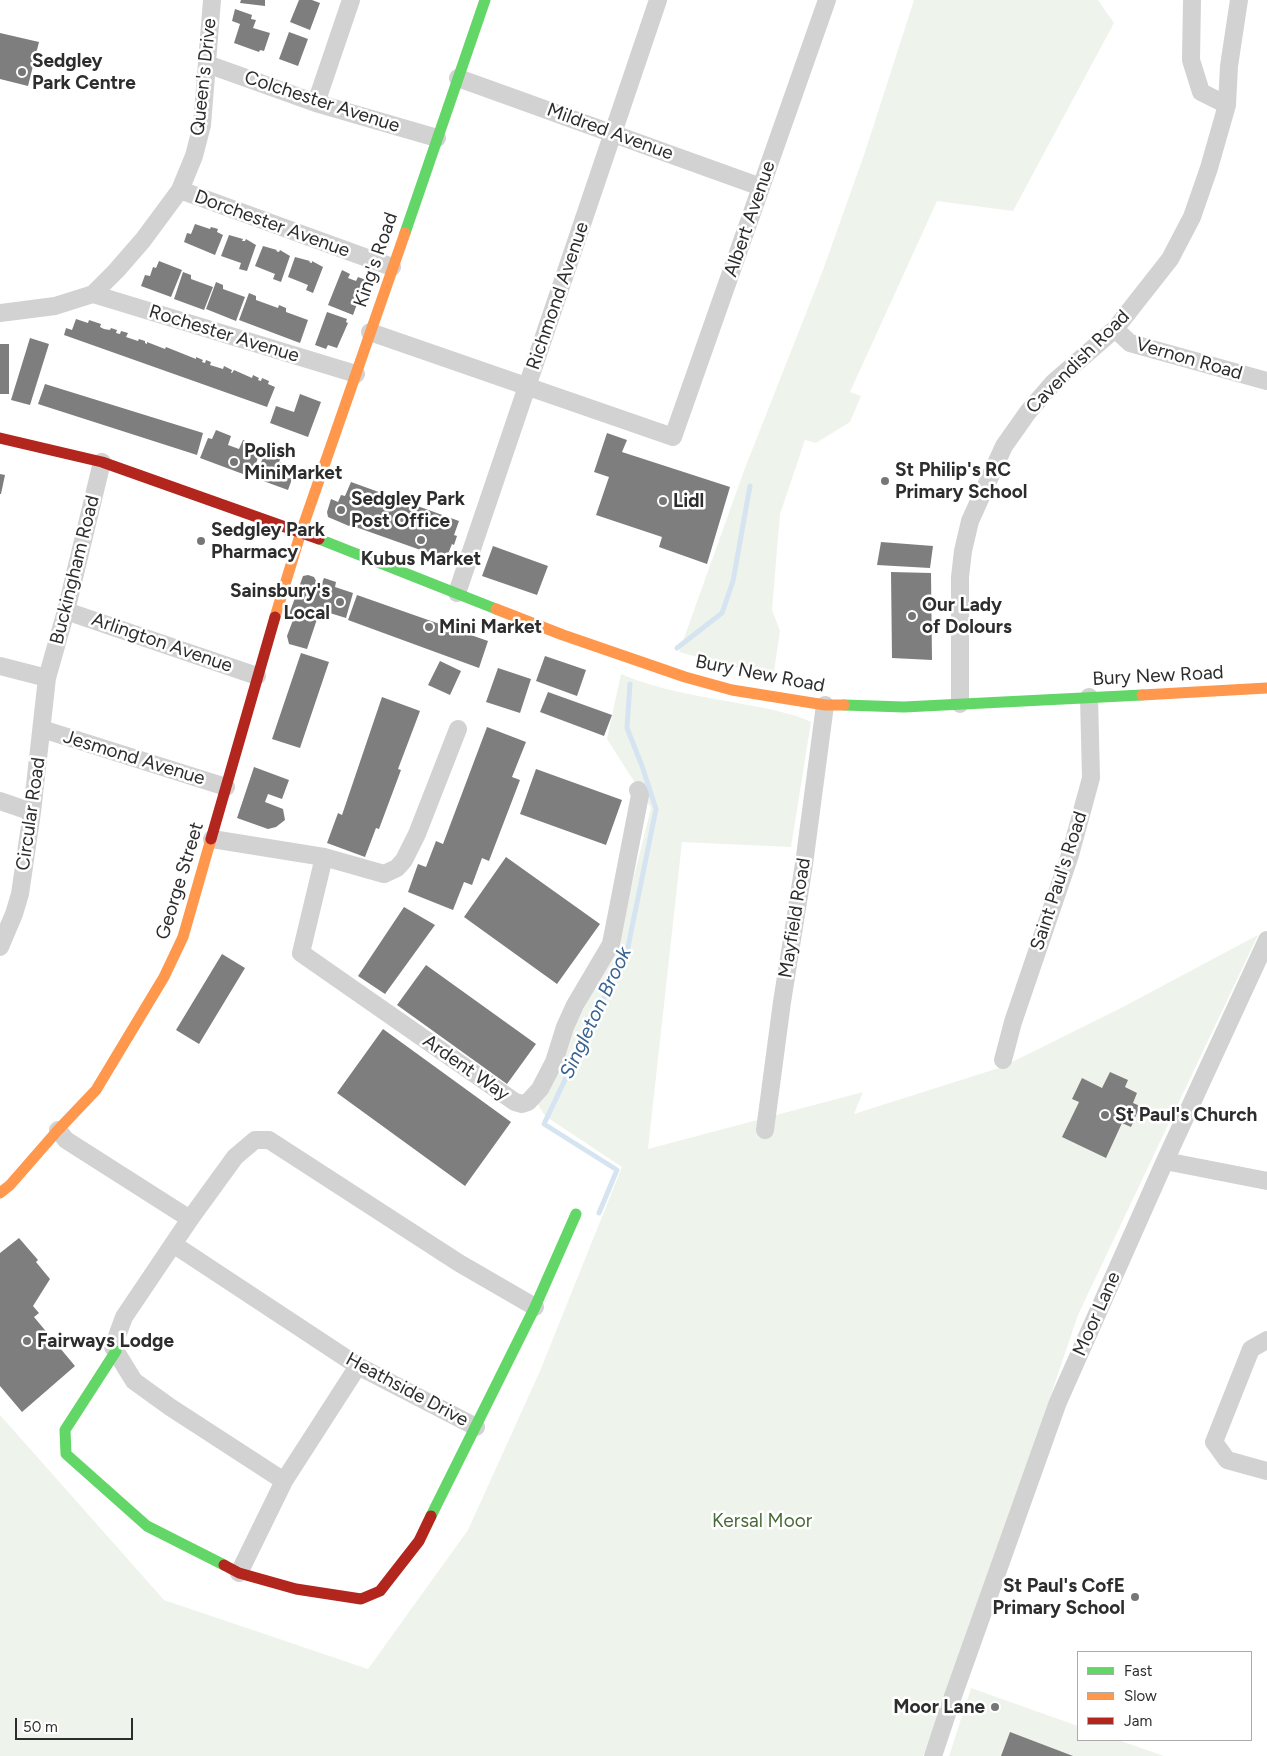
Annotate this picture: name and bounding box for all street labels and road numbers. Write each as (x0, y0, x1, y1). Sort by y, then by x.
street label: Queen's Drive (186, 17, 222, 137)
street label: Colchester Avenue (241, 66, 403, 138)
street label: Mildred Avenue (544, 99, 676, 165)
street label: Albert Avenue (720, 158, 780, 280)
street label: Dorchester Avenue (191, 185, 353, 263)
street label: King's Road (349, 210, 403, 310)
street label: Richmond Avenue (522, 219, 594, 373)
street label: Rochester Avenue (146, 300, 302, 368)
street label: Cavendish Road (1021, 305, 1135, 419)
street label: Vernon Road (1133, 333, 1245, 385)
street label: Buckingham Road (45, 493, 105, 647)
street label: Arlington Avenue (89, 608, 235, 678)
street label: Bury New Road (693, 650, 827, 698)
street label: Bury New Road (1092, 661, 1224, 691)
street label: Jesmond Avenue (60, 726, 208, 790)
street label: Circular Road (12, 756, 50, 872)
street label: Saint Paul's Road (1026, 809, 1092, 953)
street label: George Street (151, 819, 209, 943)
street label: Mayfield Road (774, 856, 816, 980)
street label: Ardent Way (418, 1030, 514, 1106)
street label: Moor Lane (1068, 1268, 1126, 1360)
street label: Heathside Drive (342, 1348, 472, 1432)

